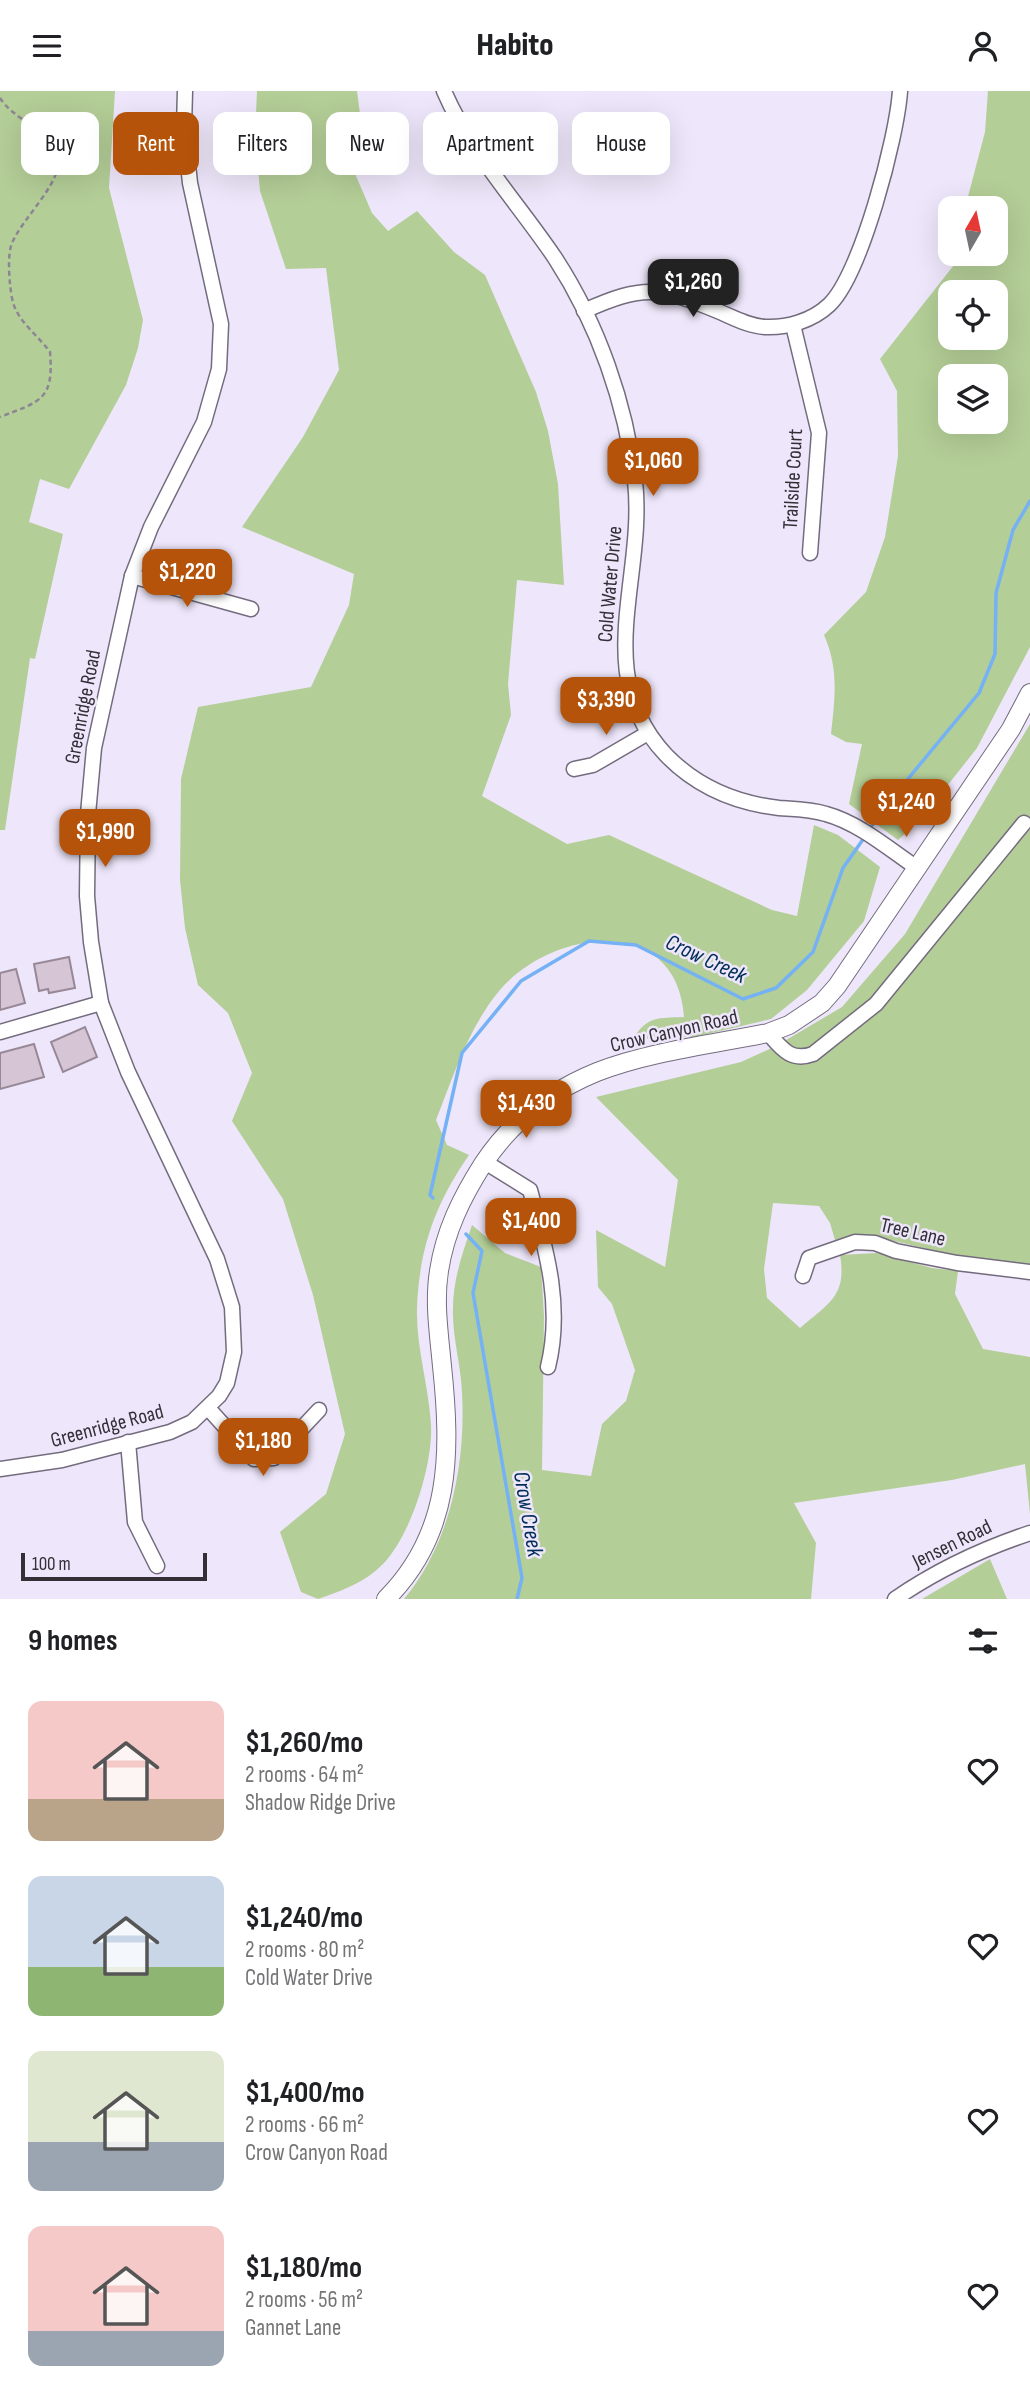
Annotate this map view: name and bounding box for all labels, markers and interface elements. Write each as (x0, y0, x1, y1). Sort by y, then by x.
text: Habito (477, 26, 553, 65)
icon: menu (28, 27, 66, 65)
icon: person (964, 27, 1002, 65)
chip: Buy (21, 112, 99, 175)
chip: Rent (113, 112, 199, 175)
chip: Filters (213, 112, 312, 175)
chip: New (326, 112, 409, 175)
chip: Apartment (423, 112, 558, 175)
chip: House (572, 112, 670, 175)
north arrow (938, 196, 1008, 266)
map controls (938, 196, 1008, 434)
pin: $1,260 (636, 259, 750, 319)
text: $1,260 (664, 268, 722, 296)
button: locate (938, 280, 1008, 350)
button: layers (938, 364, 1008, 434)
street label: Trailside Court (778, 428, 808, 530)
pin: $1,060 (596, 439, 710, 498)
text: $1,060 (623, 447, 683, 475)
street label: Cold Water Drive (592, 525, 628, 643)
pin: $1,220 (130, 549, 244, 609)
text: $1,220 (158, 558, 216, 586)
street label: Greenridge Road (60, 648, 106, 766)
pin: $3,390 (549, 677, 663, 737)
text: $3,390 (576, 686, 636, 714)
pin: $1,240 (849, 779, 963, 839)
text: $1,240 (877, 788, 935, 816)
pin: $1,990 (48, 809, 162, 869)
text: $1,990 (75, 818, 135, 846)
water label: Crow Creek (661, 928, 752, 990)
street label: Crow Canyon Road (608, 1004, 740, 1058)
pin: $1,430 (469, 1081, 583, 1140)
text: $1,430 (497, 1089, 555, 1117)
pin: $1,400 (474, 1199, 588, 1258)
text: $1,400 (501, 1207, 561, 1235)
street label: Tree Lane (878, 1212, 948, 1252)
street label: Greenridge Road (48, 1399, 166, 1453)
pin: $1,180 (206, 1419, 320, 1478)
text: $1,180 (234, 1427, 292, 1455)
water label: Crow Creek (507, 1469, 550, 1560)
street label: Jensen Road (907, 1514, 996, 1574)
scale bar (21, 1550, 206, 1582)
text: 100 m (32, 1553, 71, 1576)
icon: filters (964, 1622, 1002, 1660)
text: 9 homes (28, 1623, 118, 1659)
text: $1,260/mo (245, 1725, 363, 1761)
icon: home (84, 1729, 168, 1813)
icon: heart (964, 1752, 1002, 1790)
text: 2 rooms · 64 m² (245, 1761, 364, 1789)
text: Shadow Ridge Drive (245, 1789, 396, 1817)
text: $1,240/mo (245, 1900, 363, 1936)
icon: home (84, 1904, 168, 1988)
icon: heart (964, 1927, 1002, 1965)
text: 2 rooms · 80 m² (245, 1936, 364, 1964)
text: Cold Water Drive (245, 1964, 373, 1992)
text: $1,400/mo (245, 2075, 364, 2111)
icon: home (84, 2079, 168, 2163)
icon: heart (964, 2102, 1002, 2140)
text: 2 rooms · 66 m² (245, 2111, 364, 2139)
text: Crow Canyon Road (245, 2139, 388, 2167)
text: $1,180/mo (245, 2250, 362, 2286)
icon: home (84, 2254, 168, 2338)
icon: heart (964, 2277, 1002, 2315)
text: 2 rooms · 56 m² (245, 2286, 363, 2314)
text: Gannet Lane (245, 2314, 341, 2342)

